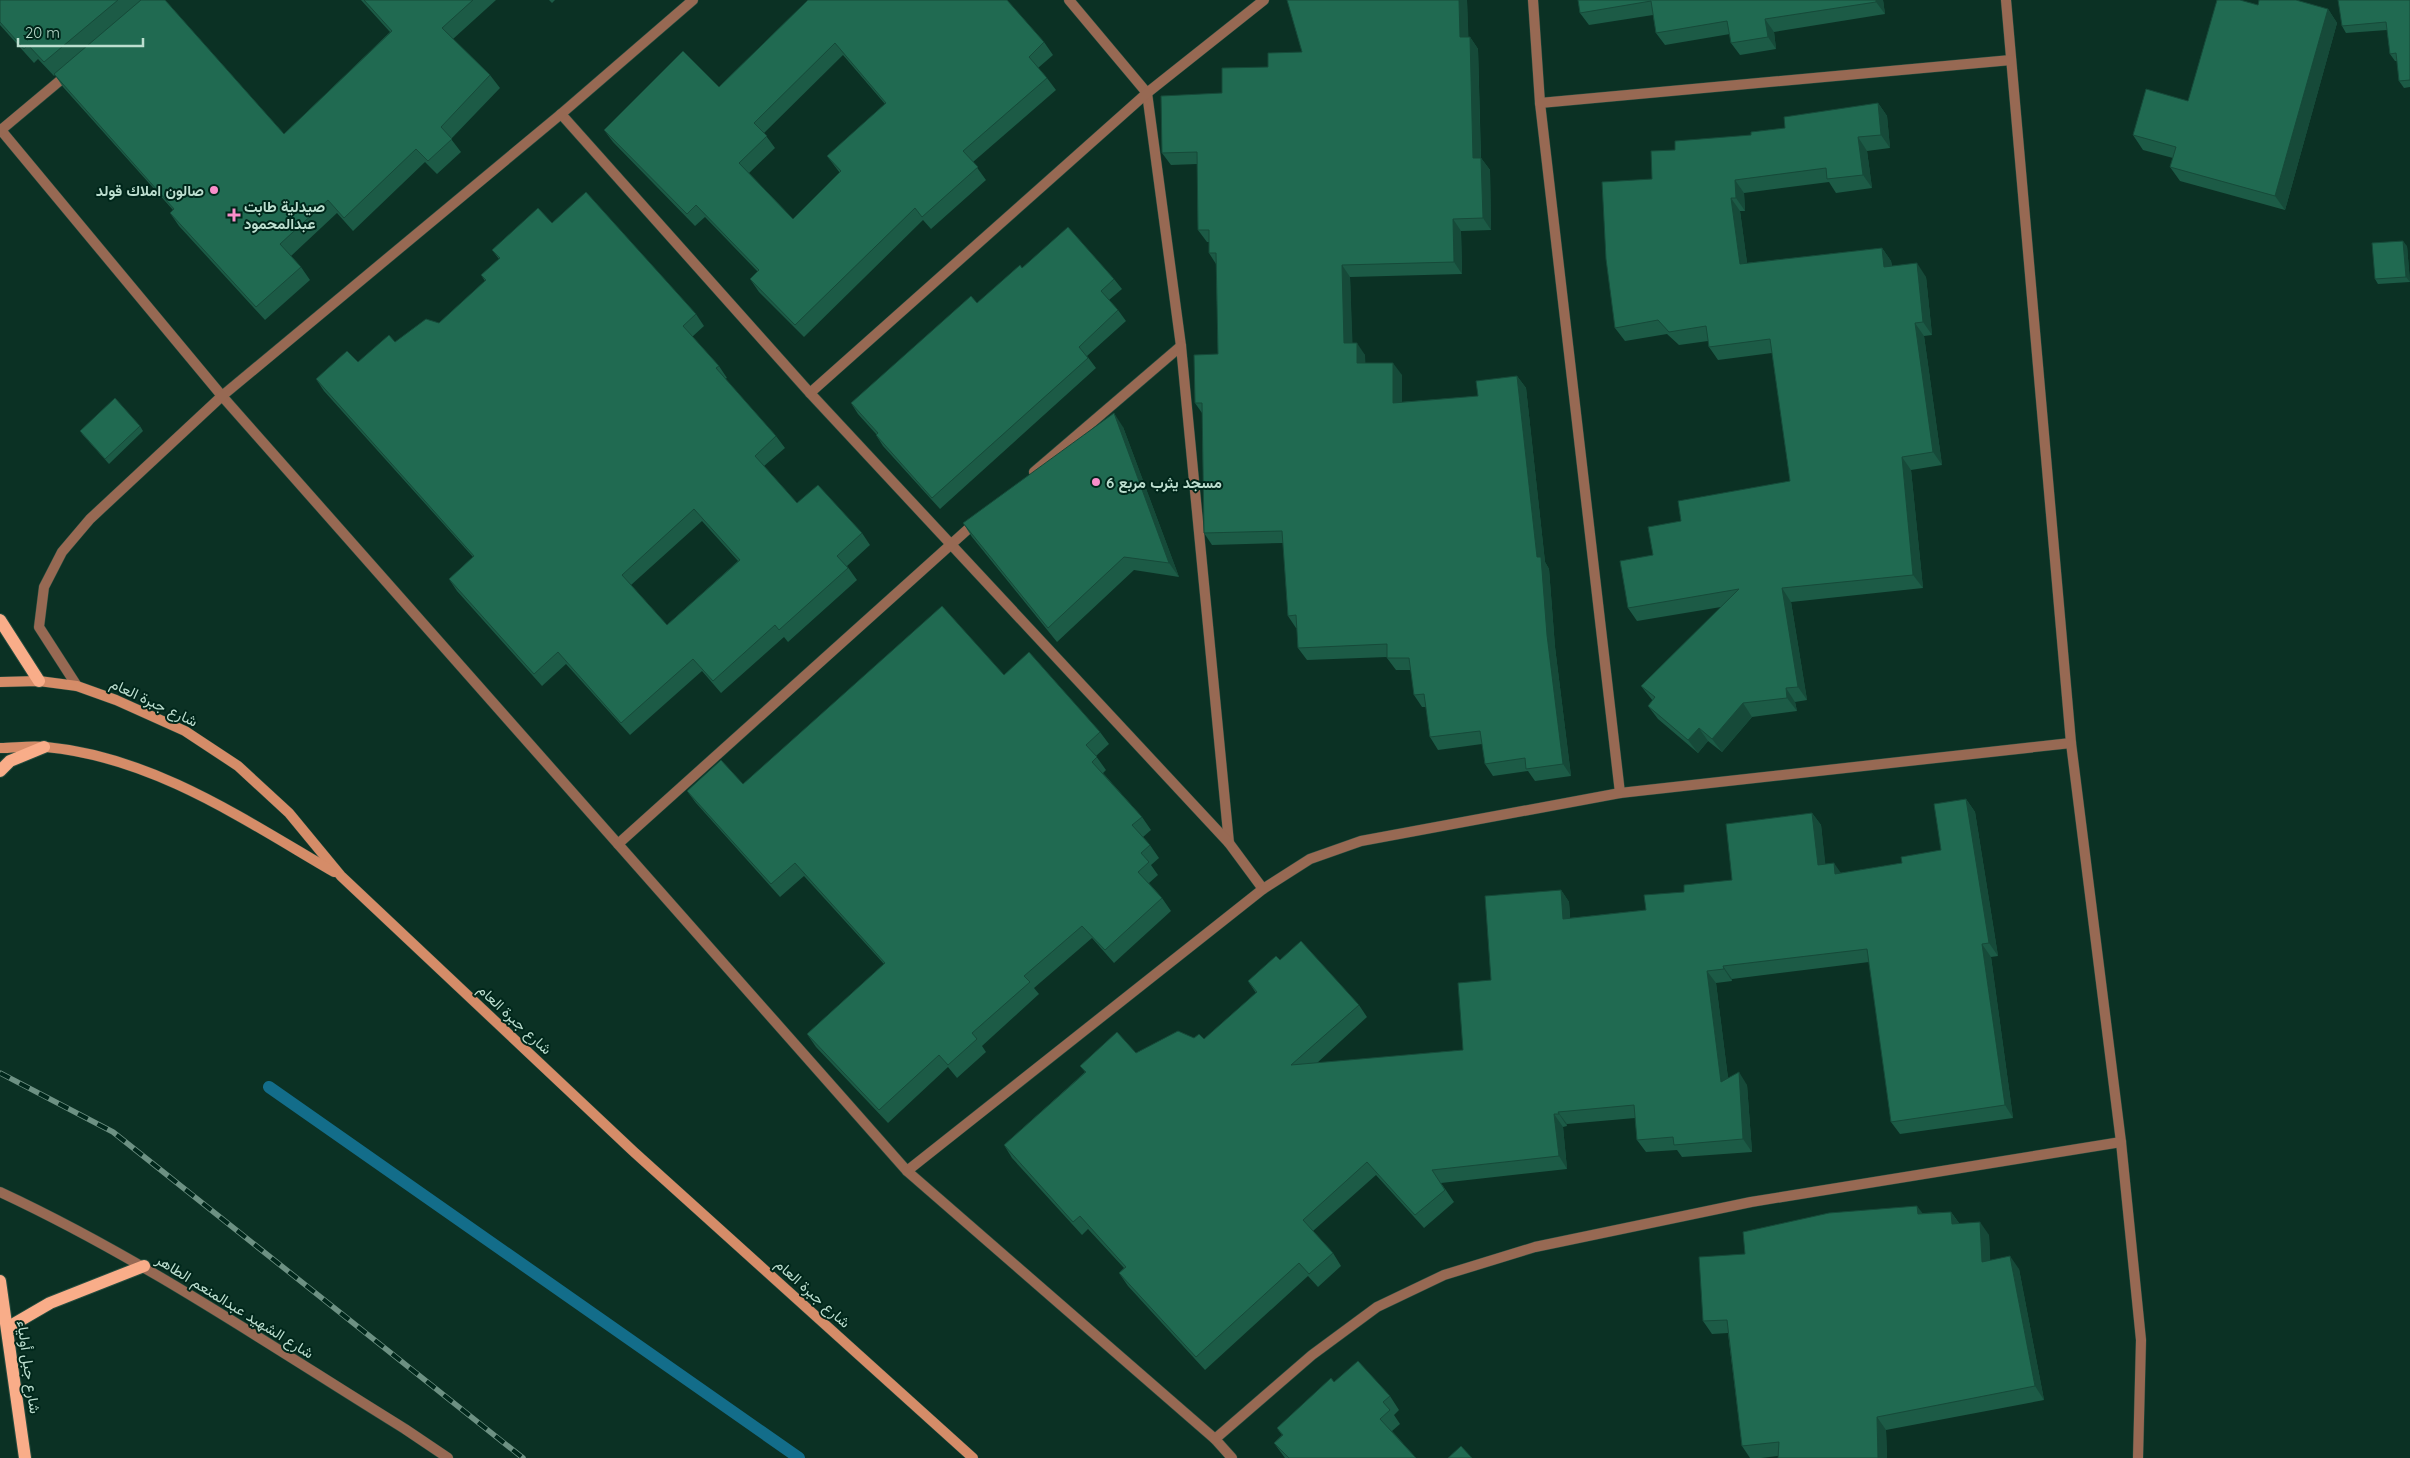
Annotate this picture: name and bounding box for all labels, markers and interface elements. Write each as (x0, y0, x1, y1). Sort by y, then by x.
scale bar (18, 15, 142, 47)
text: 20 m (25, 23, 60, 42)
place label: صالون املاك قولد (96, 181, 204, 200)
marker: صالون املاك قولد (208, 184, 220, 196)
place label: صيدلية طابت عبدالمحمود (244, 197, 325, 233)
marker: صيدلية طابت عبدالمحمود (228, 209, 240, 221)
place label: مسجد يثرب مربع 6 (1106, 473, 1222, 493)
marker: مسجد يثرب مربع 6 (1090, 476, 1102, 488)
street label: شارع جبرة العام (106, 673, 201, 732)
street label: شارع جبرة العام (473, 980, 556, 1060)
street label: شارع الشهيد عبدالمنعم الطاهر (151, 1249, 318, 1364)
street label: شارع جبرة العام (770, 1254, 855, 1333)
street label: شارع جبل أولياء (11, 1319, 45, 1415)

